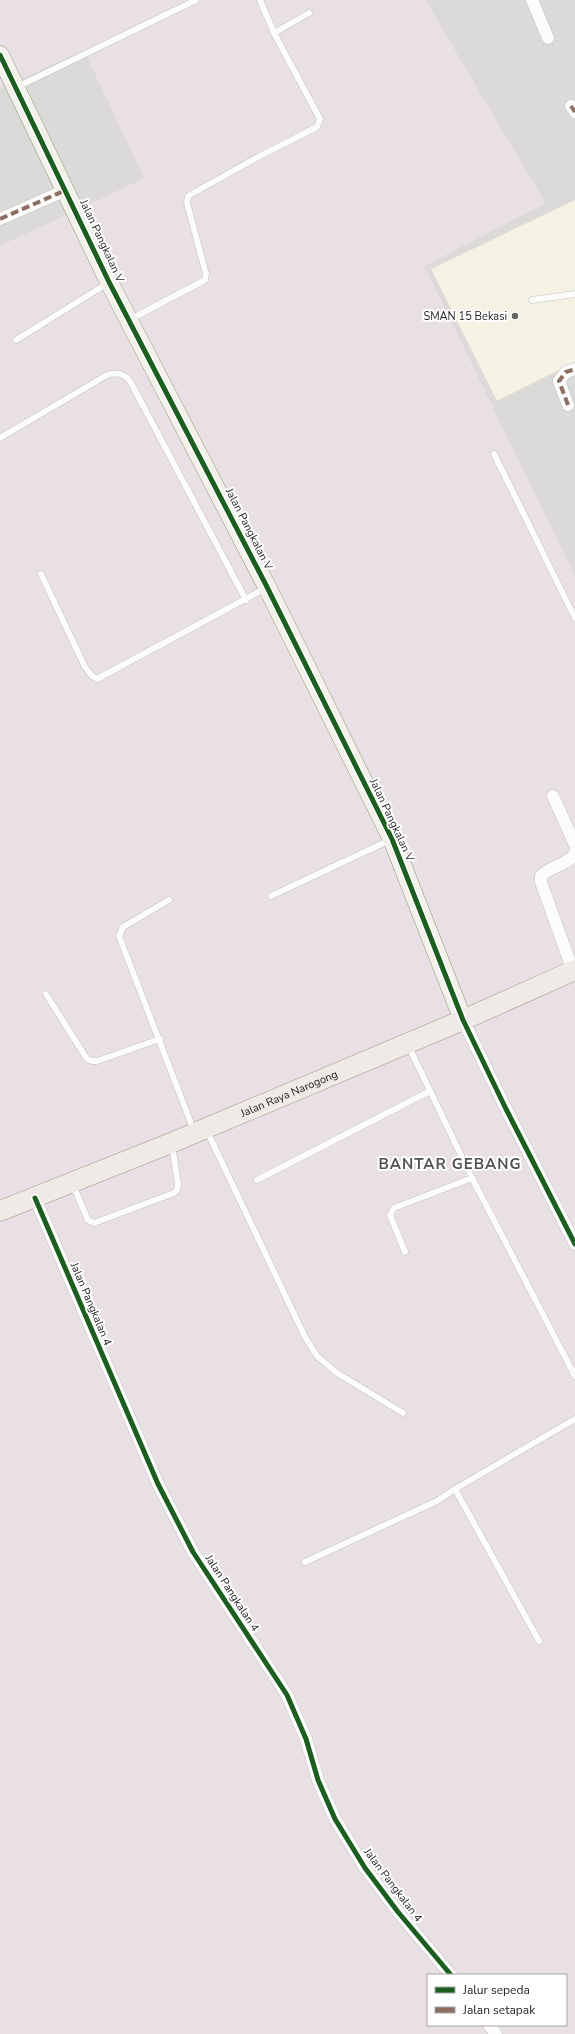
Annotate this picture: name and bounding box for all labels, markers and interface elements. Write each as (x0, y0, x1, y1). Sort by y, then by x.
street label: Jalan Pangkalan V (76, 196, 128, 285)
place label: SMAN 15 Bekasi (423, 309, 507, 324)
marker: SMAN 15 Bekasi (510, 311, 520, 321)
street label: Jalan Pangkalan V (221, 485, 276, 573)
street label: Jalan Pangkalan V (366, 775, 418, 864)
street label: Jalan Raya Narogong (237, 1066, 340, 1121)
district label: BANTAR GEBANG (379, 1154, 521, 1174)
street label: Jalan Pangkalan 4 (66, 1259, 115, 1348)
street label: Jalan Pangkalan 4 (201, 1551, 263, 1635)
street label: Jalan Pangkalan 4 (360, 1844, 426, 1925)
legend (427, 1974, 567, 2026)
text: Jalur sepeda (462, 1982, 530, 1998)
text: Jalan setapak (462, 2002, 536, 2018)

